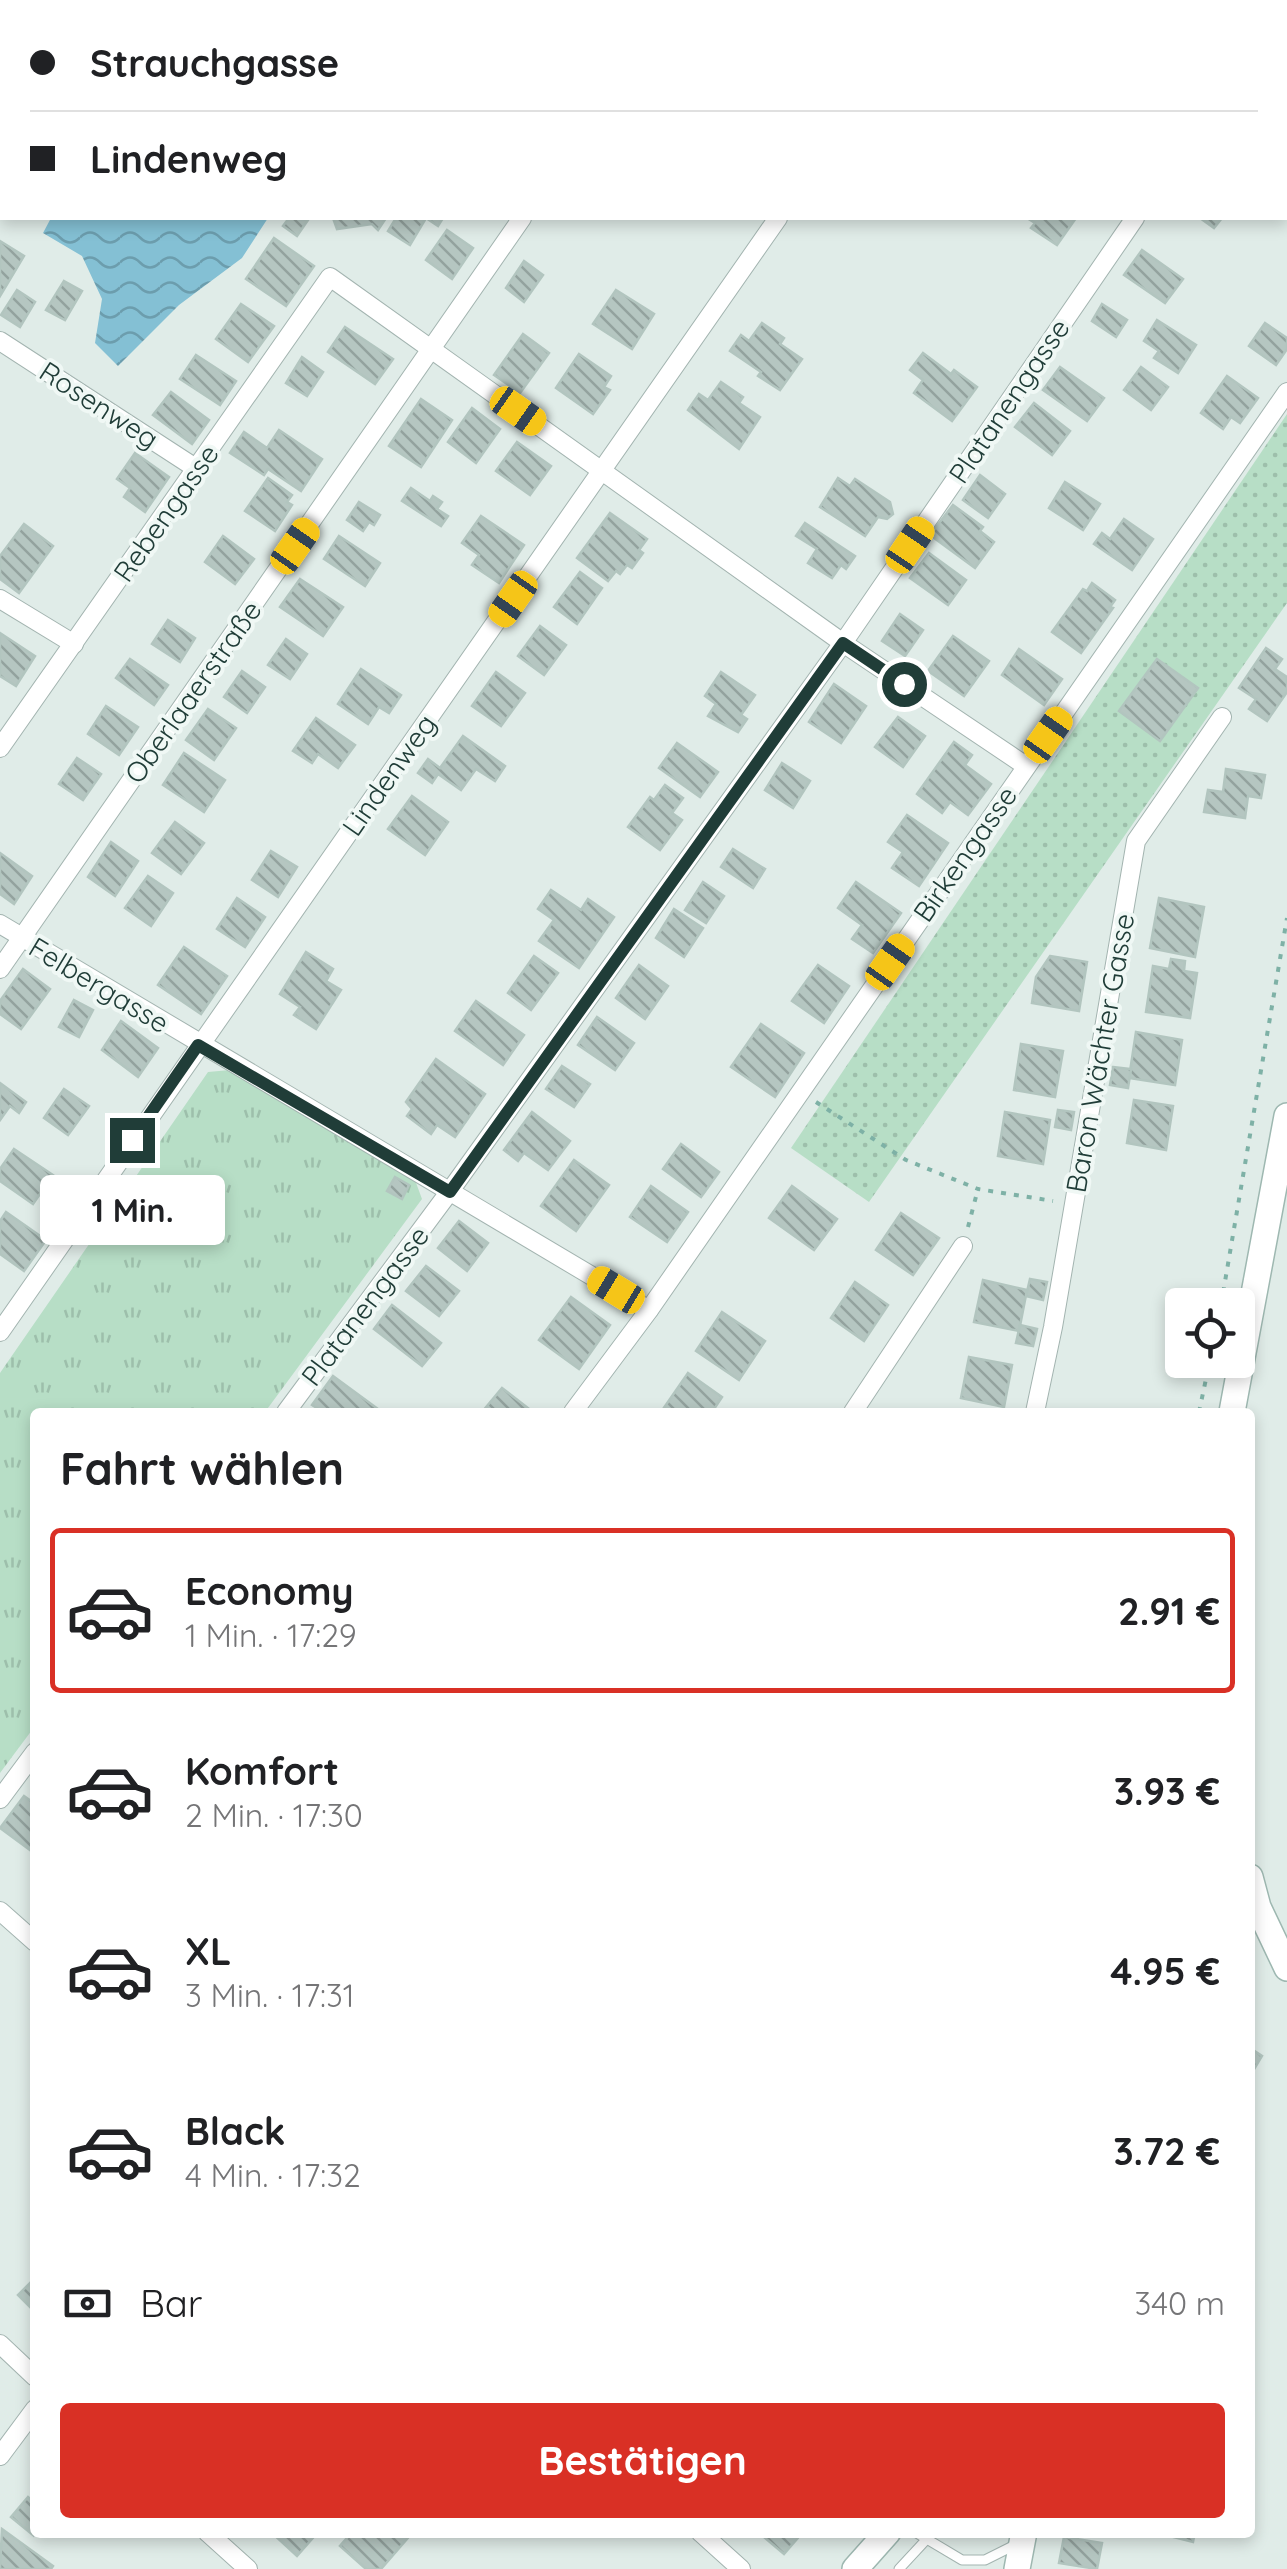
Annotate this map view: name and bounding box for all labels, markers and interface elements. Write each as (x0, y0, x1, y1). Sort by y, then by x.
text: Strauchgasse (90, 39, 339, 87)
text: Lindenweg (90, 135, 288, 183)
street label: Platanengasse (941, 312, 1077, 490)
street label: Rosenweg (33, 353, 165, 456)
car (485, 382, 551, 440)
street label: Rebengasse (105, 437, 226, 588)
car (881, 512, 939, 578)
car (266, 513, 324, 579)
car (484, 566, 542, 632)
street label: Oberlaaerstraße (117, 594, 269, 790)
route start (882, 662, 927, 707)
car (1019, 702, 1077, 768)
street label: Lindenweg (334, 707, 443, 842)
street label: Birkengasse (905, 779, 1024, 928)
street label: Baron Wächter Gasse (1058, 911, 1141, 1195)
street label: Felbergasse (23, 929, 176, 1040)
car (861, 929, 919, 995)
route end (110, 1118, 155, 1163)
callout: 1 Min. (39, 1175, 224, 1245)
text: 1 Min. (91, 1190, 174, 1230)
street label: Platanengasse (293, 1219, 436, 1393)
car (583, 1262, 649, 1318)
map controls (1165, 1288, 1255, 1378)
button: locate (1165, 1288, 1255, 1378)
text: Fahrt wählen (60, 1440, 344, 1496)
icon: car (65, 1566, 155, 1656)
text: Economy (185, 1567, 354, 1615)
text: 2.91 € (1118, 1587, 1220, 1635)
text: 1 Min. · 17:29 (185, 1615, 357, 1655)
icon: car (65, 1746, 155, 1836)
text: Komfort (185, 1747, 339, 1795)
text: 3.93 € (1114, 1767, 1220, 1815)
text: 2 Min. · 17:30 (185, 1795, 363, 1835)
icon: car (65, 1926, 155, 2016)
text: XL (185, 1927, 231, 1975)
text: 4.95 € (1110, 1947, 1220, 1995)
text: 3 Min. · 17:31 (185, 1975, 355, 2015)
icon: car (65, 2106, 155, 2196)
text: Black (185, 2107, 285, 2155)
text: 3.72 € (1113, 2127, 1220, 2175)
text: 4 Min. · 17:32 (185, 2155, 361, 2195)
icon: cash (60, 2276, 115, 2331)
text: Bar (140, 2279, 202, 2327)
text: 340 m (1134, 2283, 1225, 2323)
button: Bestätigen (60, 2403, 1225, 2518)

